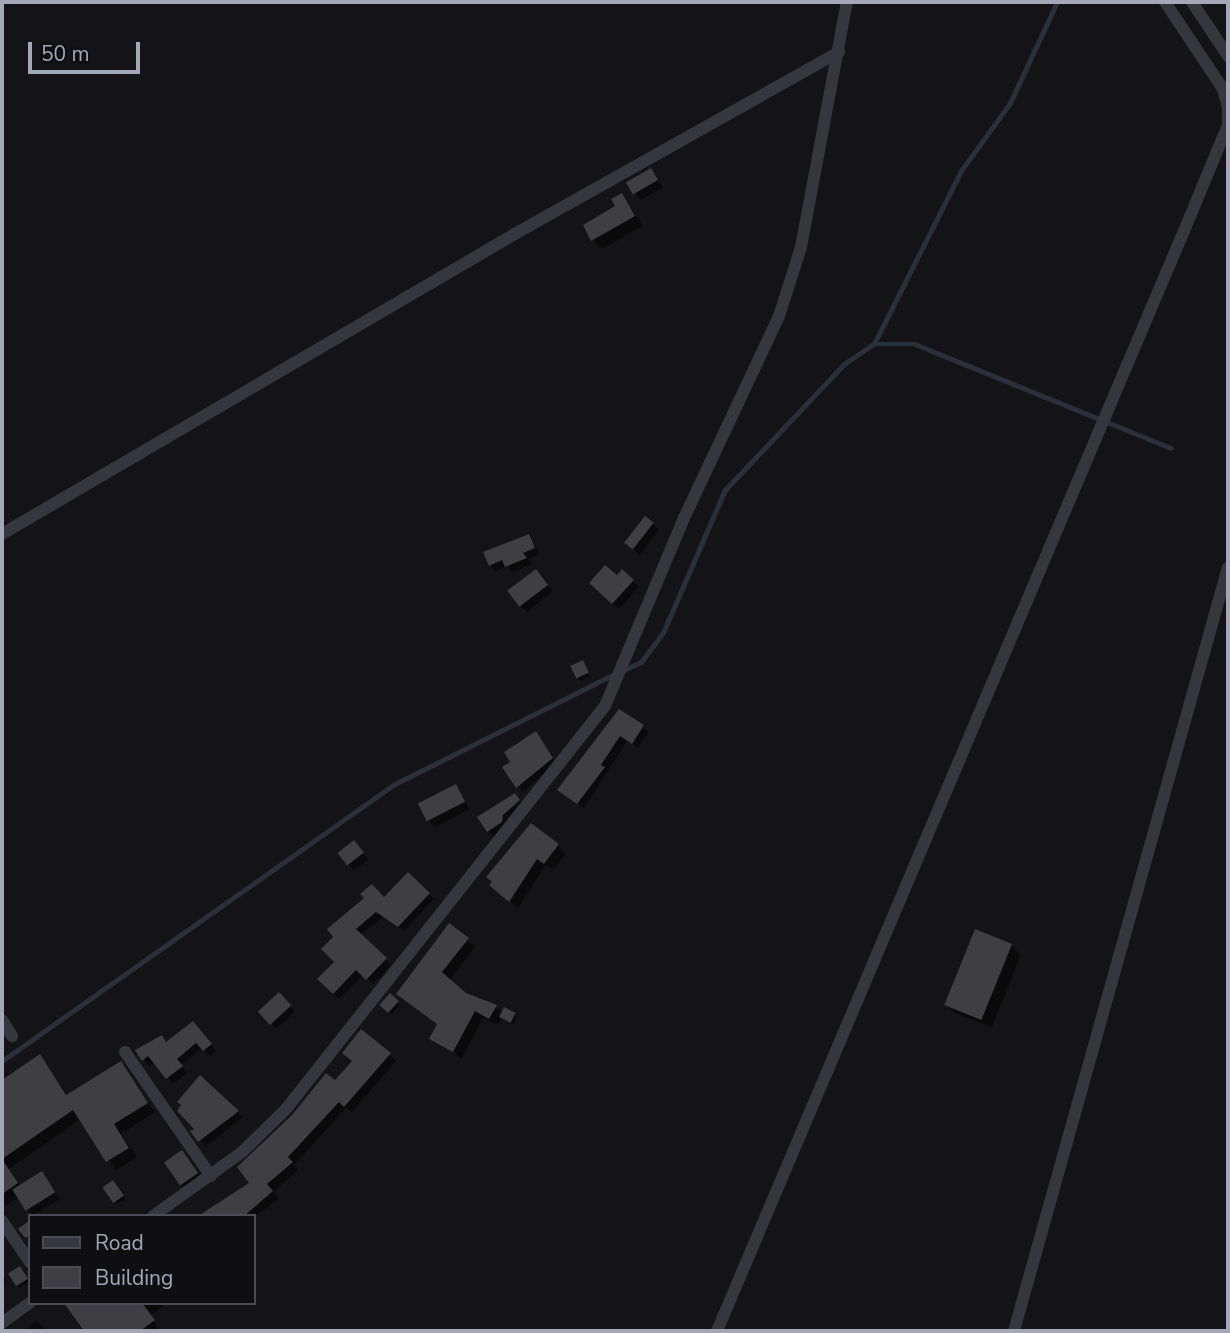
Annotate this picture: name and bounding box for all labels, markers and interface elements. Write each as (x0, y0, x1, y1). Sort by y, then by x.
scale bar (32, 28, 144, 72)
text: 50 m (41, 40, 90, 68)
legend (28, 1214, 256, 1305)
text: Road (95, 1229, 144, 1257)
text: Building (95, 1264, 173, 1292)

